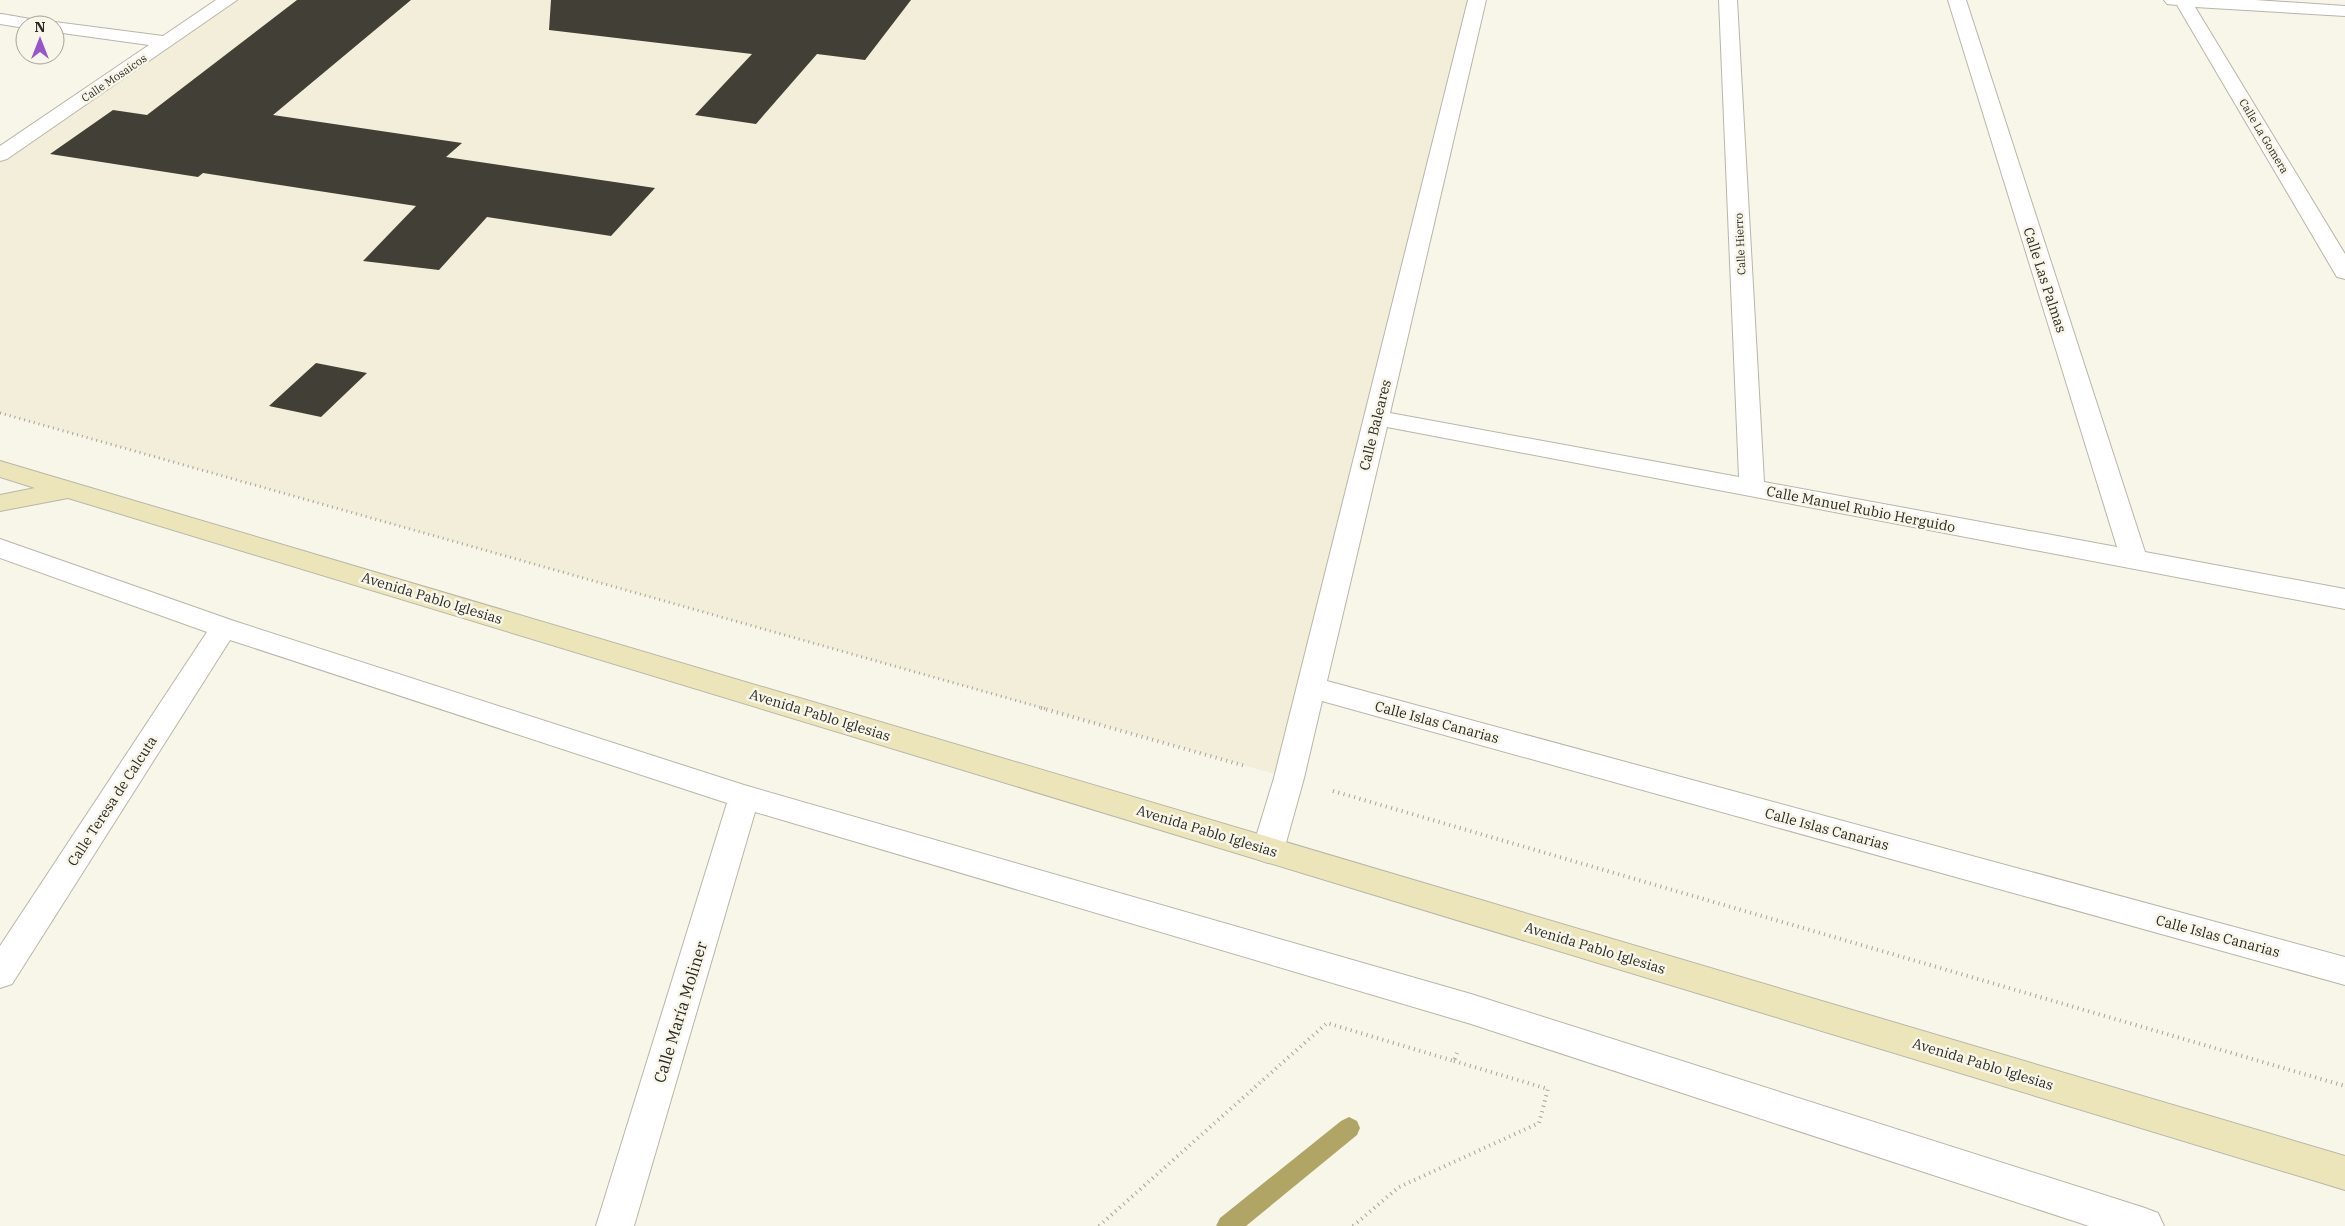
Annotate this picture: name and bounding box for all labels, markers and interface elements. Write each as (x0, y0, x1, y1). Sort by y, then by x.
north arrow (15, 15, 65, 65)
text: N (34, 18, 46, 36)
street label: Calle Mosaicos (79, 51, 149, 105)
street label: Calle La Gomera (2236, 96, 2292, 176)
street label: Calle Hierro (1731, 213, 1749, 275)
street label: Calle Las Palmas (2019, 225, 2071, 335)
street label: Calle Baleares (1355, 378, 1395, 472)
street label: Calle Manuel Rubio Herguido (1765, 482, 1957, 536)
street label: Avenida Pablo Iglesias (359, 568, 505, 628)
street label: Avenida Pablo Iglesias (747, 685, 893, 745)
street label: Calle Islas Canarias (1373, 697, 1501, 747)
street label: Calle Teresa de Calcuta (63, 732, 161, 870)
street label: Avenida Pablo Iglesias (1134, 801, 1280, 861)
street label: Calle Islas Canarias (1763, 804, 1891, 854)
street label: Calle Islas Canarias (2154, 911, 2282, 961)
street label: Avenida Pablo Iglesias (1522, 918, 1668, 978)
street label: Calle María Moliner (649, 939, 711, 1085)
street label: Avenida Pablo Iglesias (1910, 1034, 2056, 1094)

